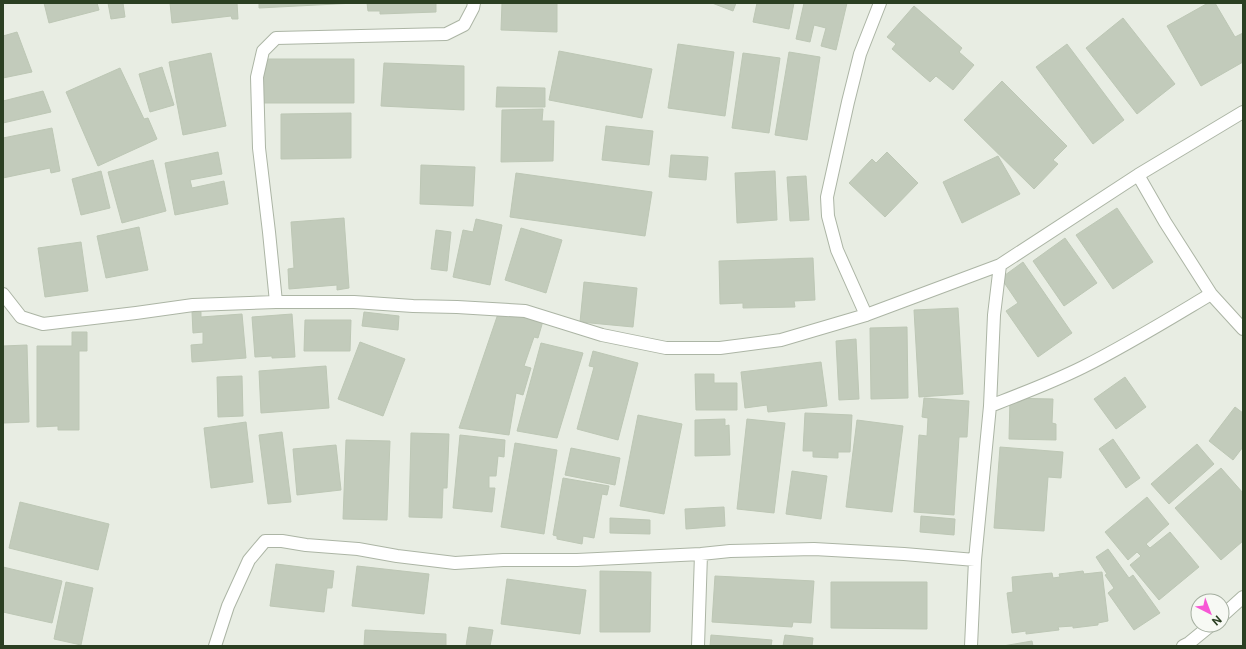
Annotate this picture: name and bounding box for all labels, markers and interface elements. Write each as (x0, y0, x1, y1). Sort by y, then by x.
north arrow (1190, 593, 1230, 633)
text: N (1209, 612, 1224, 628)

